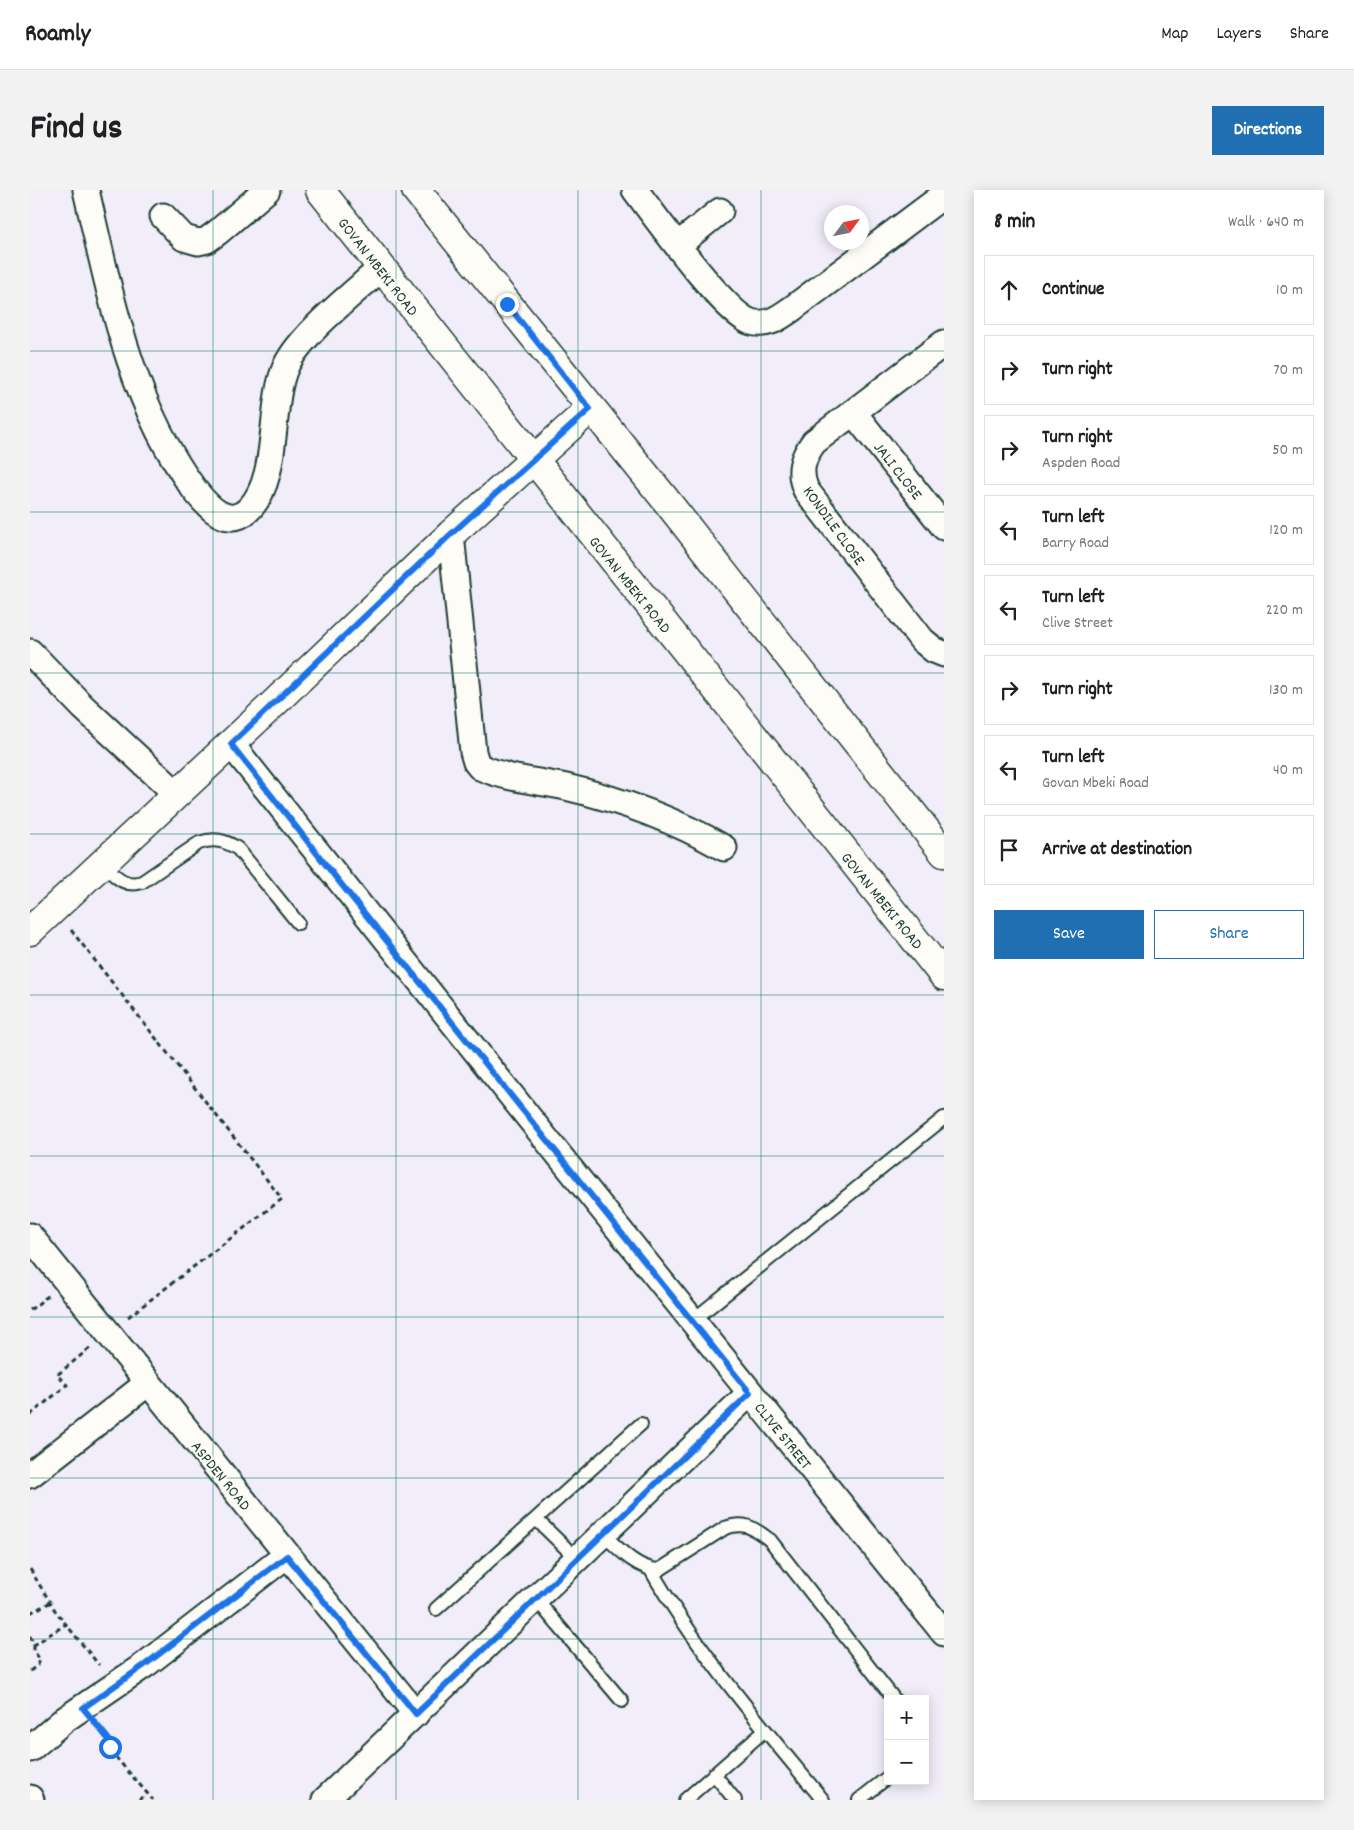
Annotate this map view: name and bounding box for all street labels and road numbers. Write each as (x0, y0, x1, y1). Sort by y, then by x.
street label: GOVAN MBEKI ROAD (331, 213, 423, 322)
street label: JALI CLOSE (867, 438, 927, 506)
street label: KONDILE CLOSE (796, 482, 870, 571)
street label: GOVAN MBEKI ROAD (583, 532, 676, 639)
street label: GOVAN MBEKI ROAD (835, 848, 928, 955)
street label: CLIVE STREET (748, 1398, 817, 1475)
street label: ASPDEN ROAD (185, 1437, 255, 1516)

